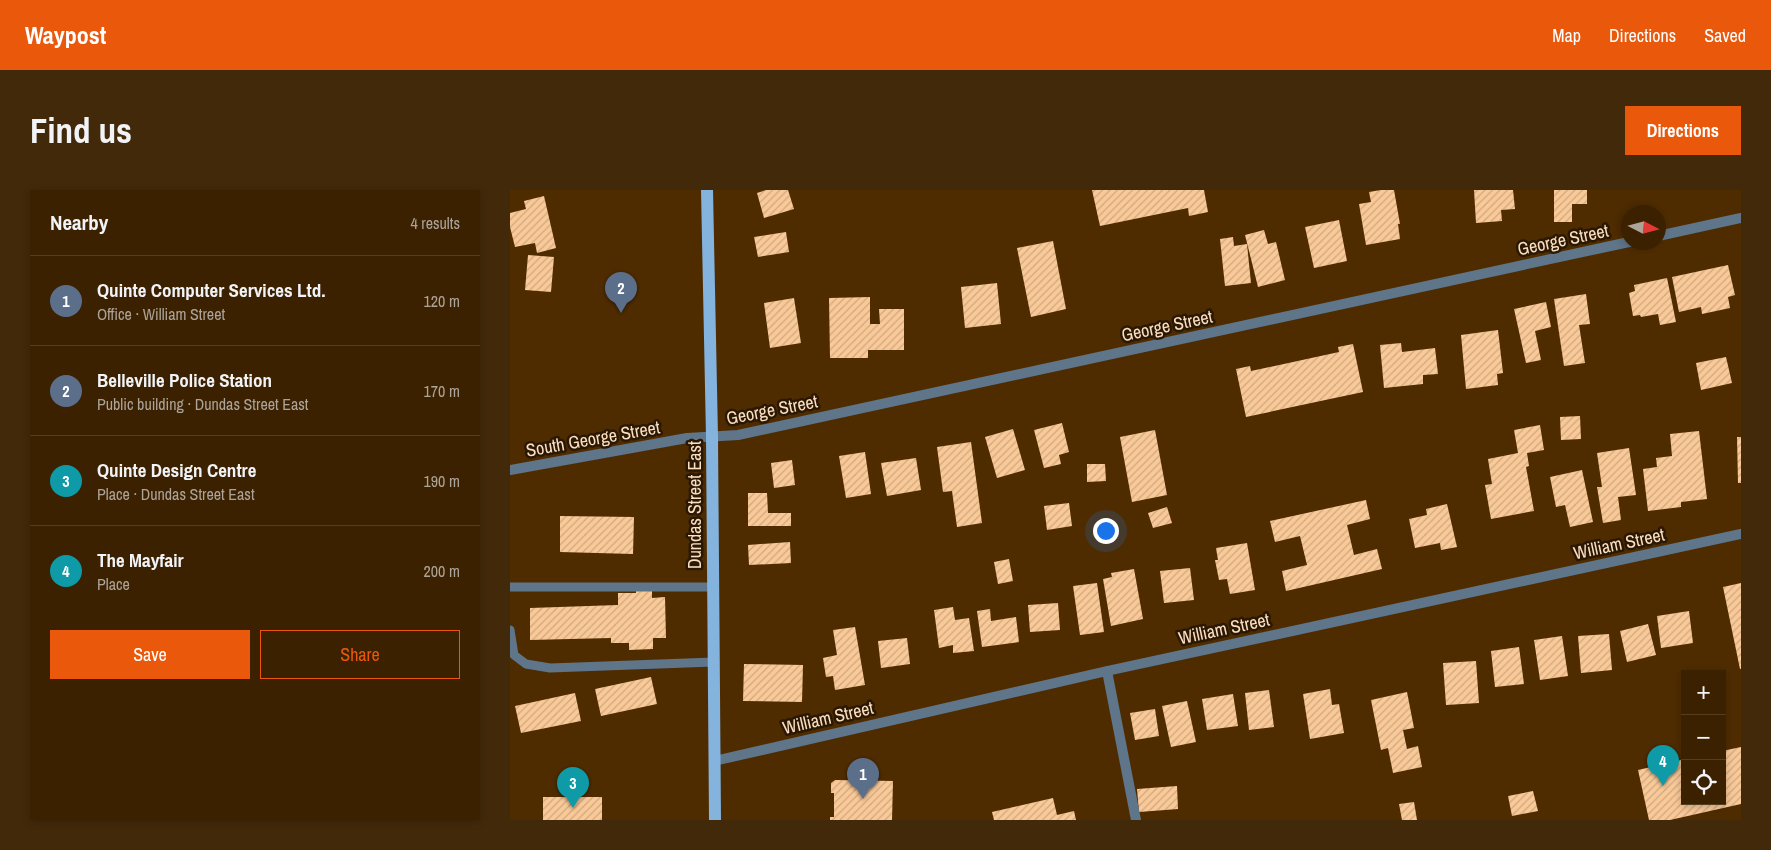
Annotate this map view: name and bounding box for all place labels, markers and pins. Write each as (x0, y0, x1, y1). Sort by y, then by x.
pin: 2 (605, 272, 637, 313)
pin: 4 (1647, 745, 1679, 786)
pin: 1 (847, 758, 879, 799)
pin: 3 (557, 767, 589, 808)

